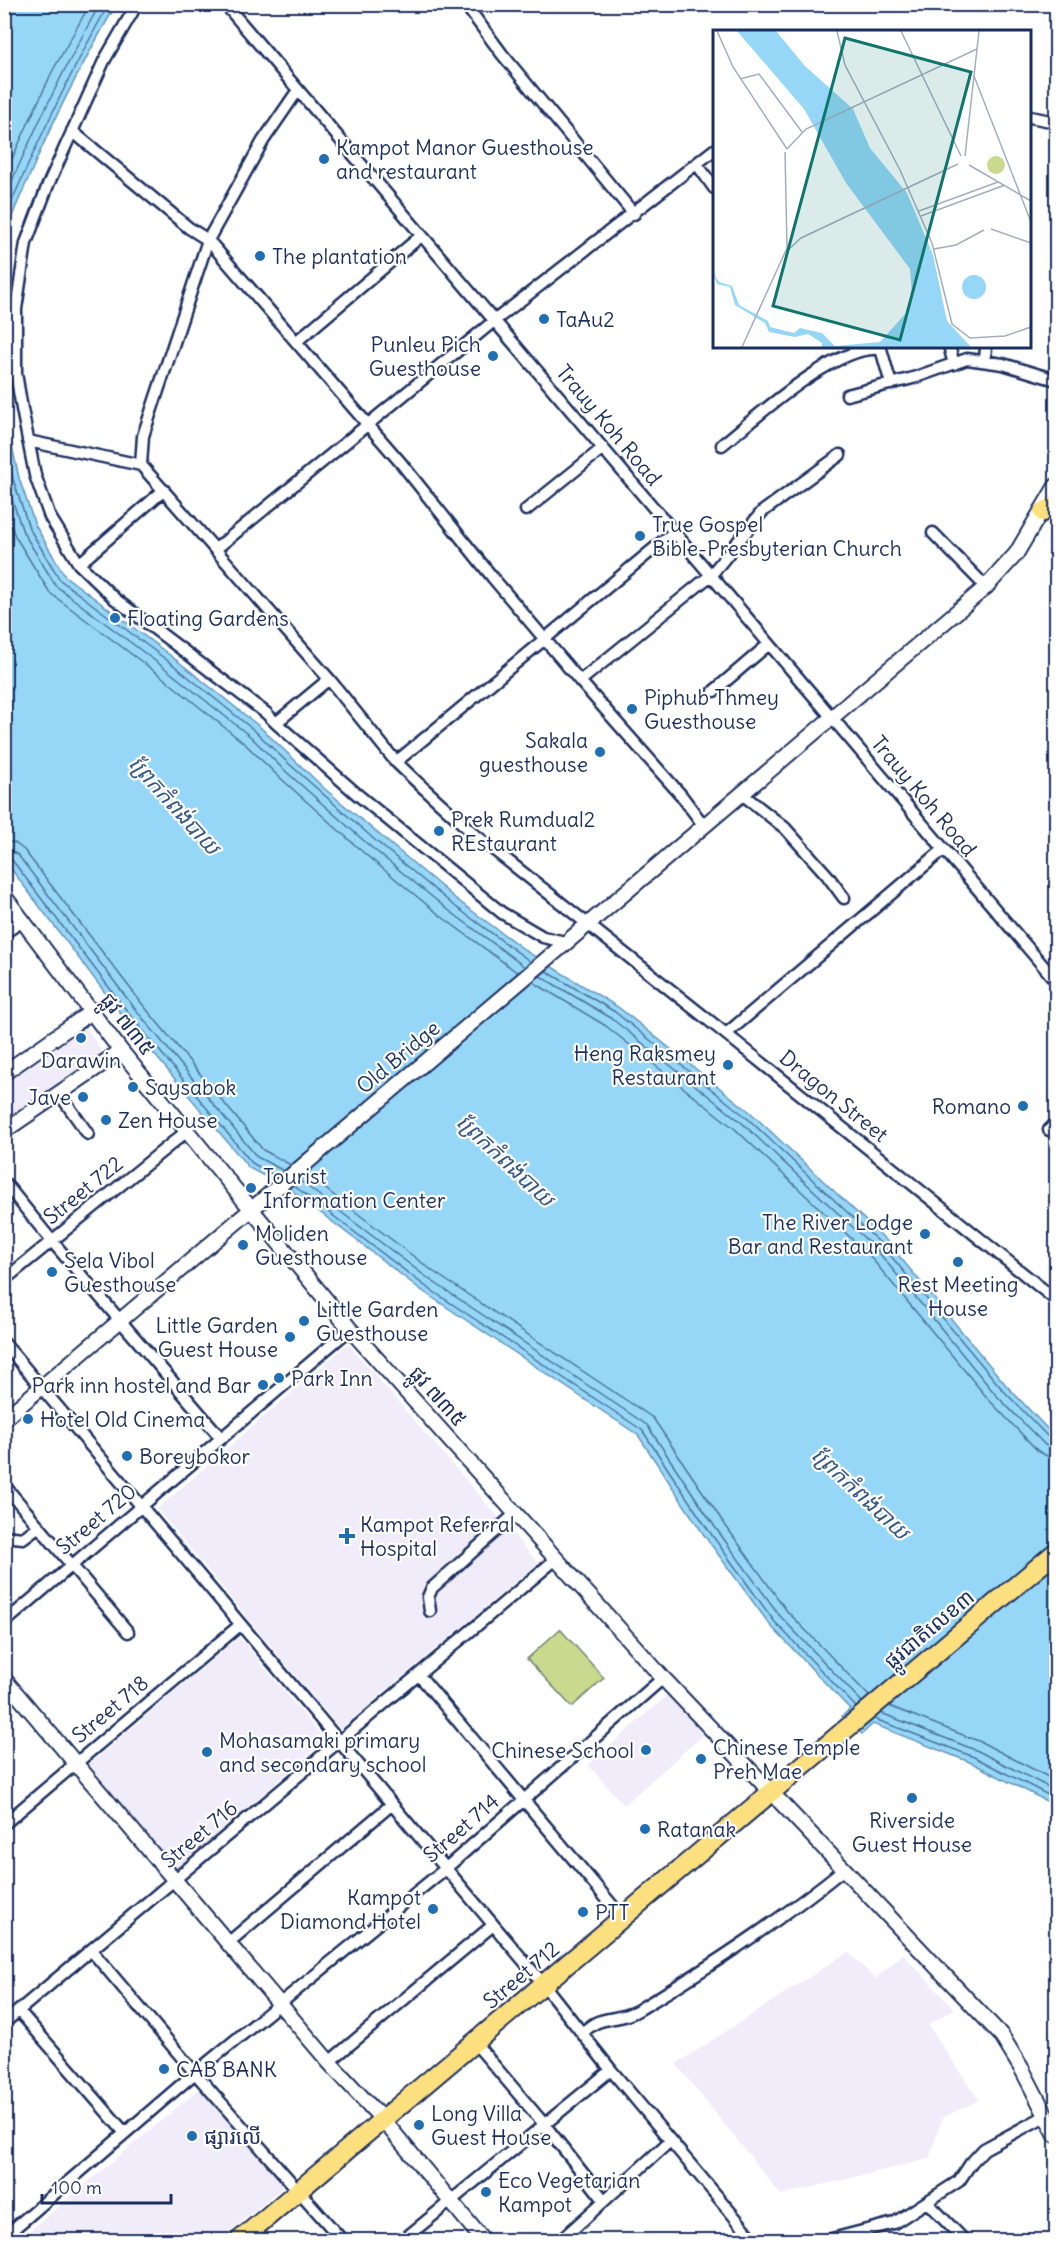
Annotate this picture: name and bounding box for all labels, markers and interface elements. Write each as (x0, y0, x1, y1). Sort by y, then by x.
inset map (713, 30, 1031, 348)
place label: Kampot Manor Guesthouse and restaurant (336, 134, 594, 185)
marker: Kampot Manor Guesthouse and restaurant (317, 152, 331, 166)
place label: The plantation (272, 243, 407, 270)
marker: The plantation (253, 249, 267, 263)
place label: TaAu2 (556, 306, 615, 333)
marker: TaAu2 (537, 312, 551, 326)
place label: Punleu Pich Guesthouse (369, 331, 481, 382)
marker: Punleu Pich Guesthouse (486, 349, 500, 363)
street label: Trauy Koh Road (551, 359, 667, 491)
place label: True Gospel Bible-Presbyterian Church (652, 511, 902, 562)
marker: True Gospel Bible-Presbyterian Church (633, 529, 647, 543)
place label: Floating Gardens (127, 605, 289, 632)
marker: Floating Gardens (108, 611, 122, 625)
place label: Piphub Thmey Guesthouse (644, 684, 779, 735)
marker: Piphub Thmey Guesthouse (625, 702, 639, 716)
place label: Sakala guesthouse (479, 727, 588, 778)
street label: Trauy Koh Road (866, 730, 982, 862)
marker: Sakala guesthouse (593, 745, 607, 759)
water label: ព្រែកកំពង់បាយ (123, 750, 228, 862)
place label: Prek Rumdual2 REstaurant (451, 806, 595, 857)
marker: Prek Rumdual2 REstaurant (432, 824, 446, 838)
street label: ផ្លូវ ៧៣៥ (90, 987, 161, 1065)
street label: Old Bridge (351, 1014, 445, 1100)
marker: Darawin (74, 1031, 88, 1045)
place label: Heng Raksmey Restaurant (574, 1040, 716, 1091)
street label: Dragon Street (774, 1044, 894, 1148)
place label: Darawin (41, 1047, 121, 1074)
marker: Heng Raksmey Restaurant (721, 1058, 735, 1072)
place label: Saysabok (145, 1074, 236, 1101)
marker: Saysabok (126, 1080, 140, 1094)
place label: Jave (27, 1084, 71, 1111)
marker: Jave (76, 1090, 90, 1104)
place label: Romano (932, 1093, 1011, 1120)
marker: Romano (1016, 1099, 1030, 1113)
place label: Zen House (118, 1107, 218, 1134)
water label: ព្រែកកំពង់បាយ (451, 1108, 562, 1214)
marker: Zen House (99, 1113, 113, 1127)
street label: Street 722 (38, 1150, 128, 1230)
place label: Tourist Information Center (263, 1163, 446, 1214)
marker: Tourist Information Center (244, 1181, 258, 1195)
place label: The River Lodge Bar and Restaurant (728, 1209, 913, 1260)
place label: Moliden Guesthouse (255, 1220, 367, 1271)
marker: The River Lodge Bar and Restaurant (918, 1227, 932, 1241)
marker: Moliden Guesthouse (236, 1238, 250, 1252)
place label: Sela Vibol Guesthouse (64, 1247, 176, 1298)
marker: Rest Meeting House (951, 1255, 965, 1269)
marker: Sela Vibol Guesthouse (45, 1265, 59, 1279)
place label: Rest Meeting House (897, 1271, 1019, 1322)
place label: Little Garden Guesthouse (316, 1296, 439, 1347)
place label: Little Garden Guest House (155, 1312, 278, 1363)
marker: Little Garden Guesthouse (297, 1314, 311, 1328)
marker: Little Garden Guest House (283, 1330, 297, 1344)
street label: ផ្លូវ ៧៣៥ (399, 1360, 472, 1436)
place label: Park Inn (291, 1365, 373, 1392)
marker: Park Inn (272, 1371, 286, 1385)
place label: Park inn hostel and Bar (31, 1372, 251, 1399)
marker: Park inn hostel and Bar (256, 1378, 270, 1392)
place label: Hotel Old Cinema (40, 1406, 205, 1433)
marker: Hotel Old Cinema (21, 1412, 35, 1426)
water label: ព្រែកកំពង់បាយ (806, 1441, 917, 1547)
place label: Boreybokor (139, 1443, 251, 1470)
marker: Boreybokor (120, 1449, 134, 1463)
street label: Street 720 (50, 1478, 142, 1560)
place label: Kampot Referral Hospital (360, 1511, 514, 1562)
marker: Kampot Referral Hospital (338, 1527, 356, 1545)
street label: ផ្លូវជាតិលេខ៣ (878, 1583, 984, 1679)
street label: Street 718 (66, 1669, 154, 1749)
place label: Mohasamaki primary and secondary school (219, 1727, 426, 1778)
place label: Chinese Temple Preh Mae (713, 1734, 860, 1785)
place label: Chinese School (491, 1737, 634, 1764)
marker: Chinese School (639, 1743, 653, 1757)
marker: Mohasamaki primary and secondary school (200, 1745, 214, 1759)
marker: Chinese Temple Preh Mae (694, 1752, 708, 1766)
street label: Street 714 (417, 1788, 505, 1868)
marker: Riverside Guest House (905, 1791, 919, 1805)
street label: Street 716 (155, 1794, 243, 1874)
place label: Riverside Guest House (852, 1807, 972, 1858)
place label: Ratanak (657, 1816, 736, 1843)
marker: Ratanak (638, 1822, 652, 1836)
place label: Kampot Diamond Hotel (280, 1884, 421, 1935)
place label: PTT (595, 1899, 630, 1926)
marker: Kampot Diamond Hotel (426, 1902, 440, 1916)
marker: PTT (576, 1905, 590, 1919)
street label: Street 712 (477, 1935, 565, 2015)
place label: CAB BANK (176, 2056, 277, 2083)
marker: CAB BANK (157, 2062, 171, 2076)
place label: Long Villa Guest House (431, 2100, 551, 2151)
marker: Long Villa Guest House (412, 2118, 426, 2132)
place label: ផ្សារលើ (204, 2123, 261, 2150)
marker: ផ្សារលើ (185, 2129, 199, 2143)
scale bar (42, 2167, 171, 2205)
place label: Eco Vegetarian Kampot (498, 2167, 640, 2218)
text: 100 m (51, 2176, 102, 2199)
marker: Eco Vegetarian Kampot (479, 2185, 493, 2199)

